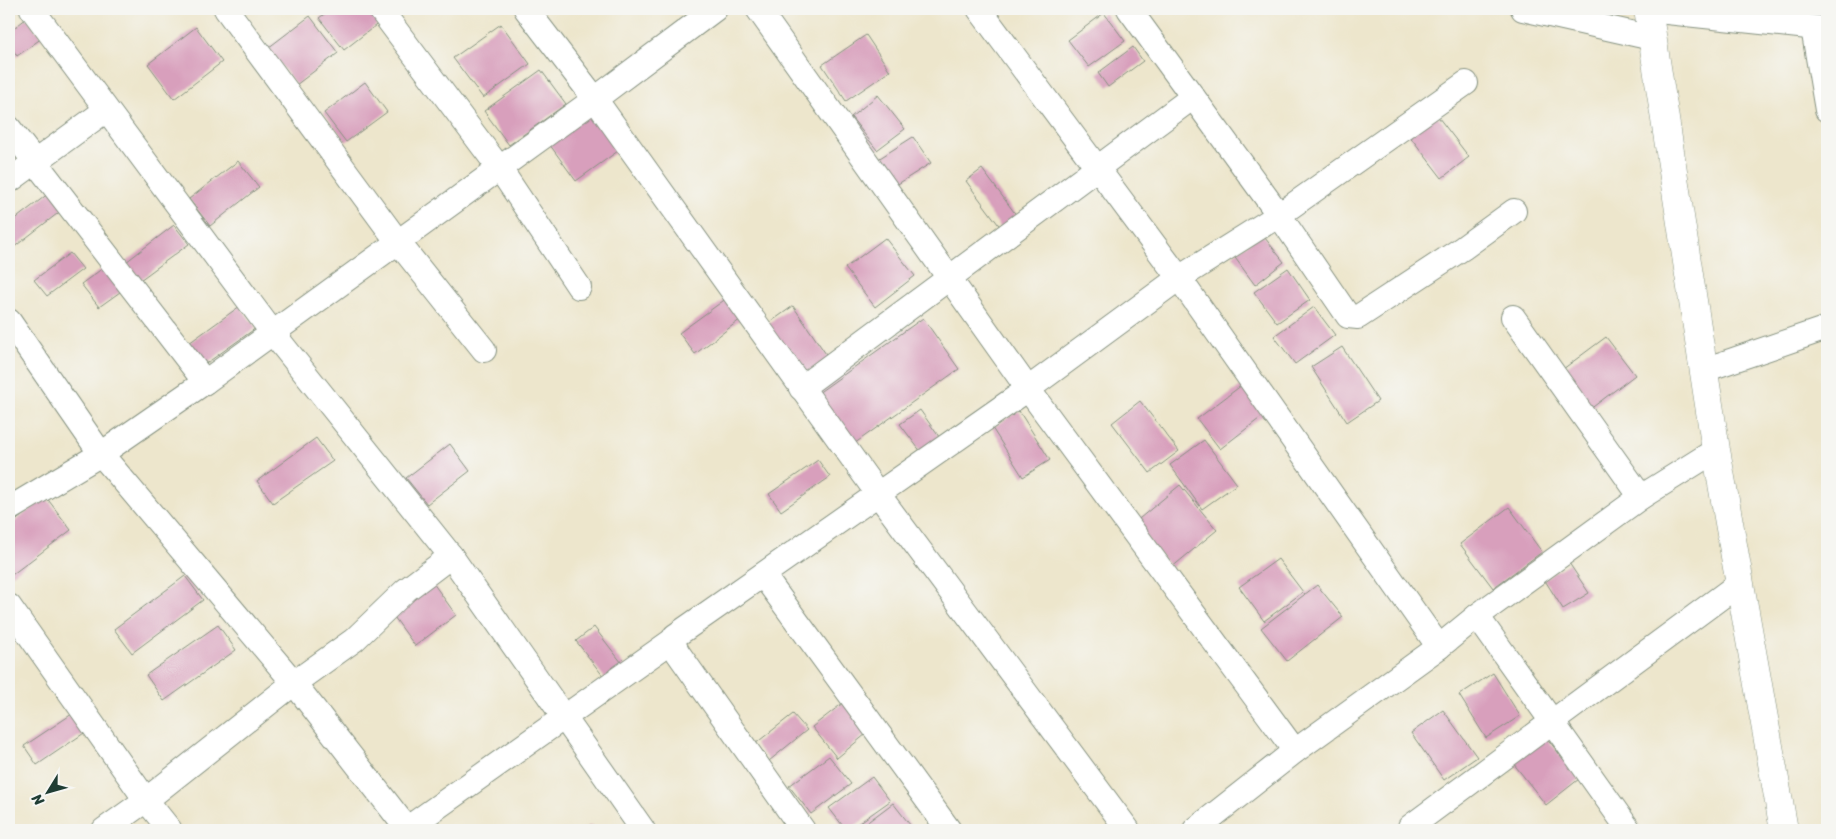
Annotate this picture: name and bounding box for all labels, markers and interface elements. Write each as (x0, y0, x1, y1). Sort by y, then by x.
north arrow (22, 766, 72, 816)
text: N (25, 788, 52, 812)

